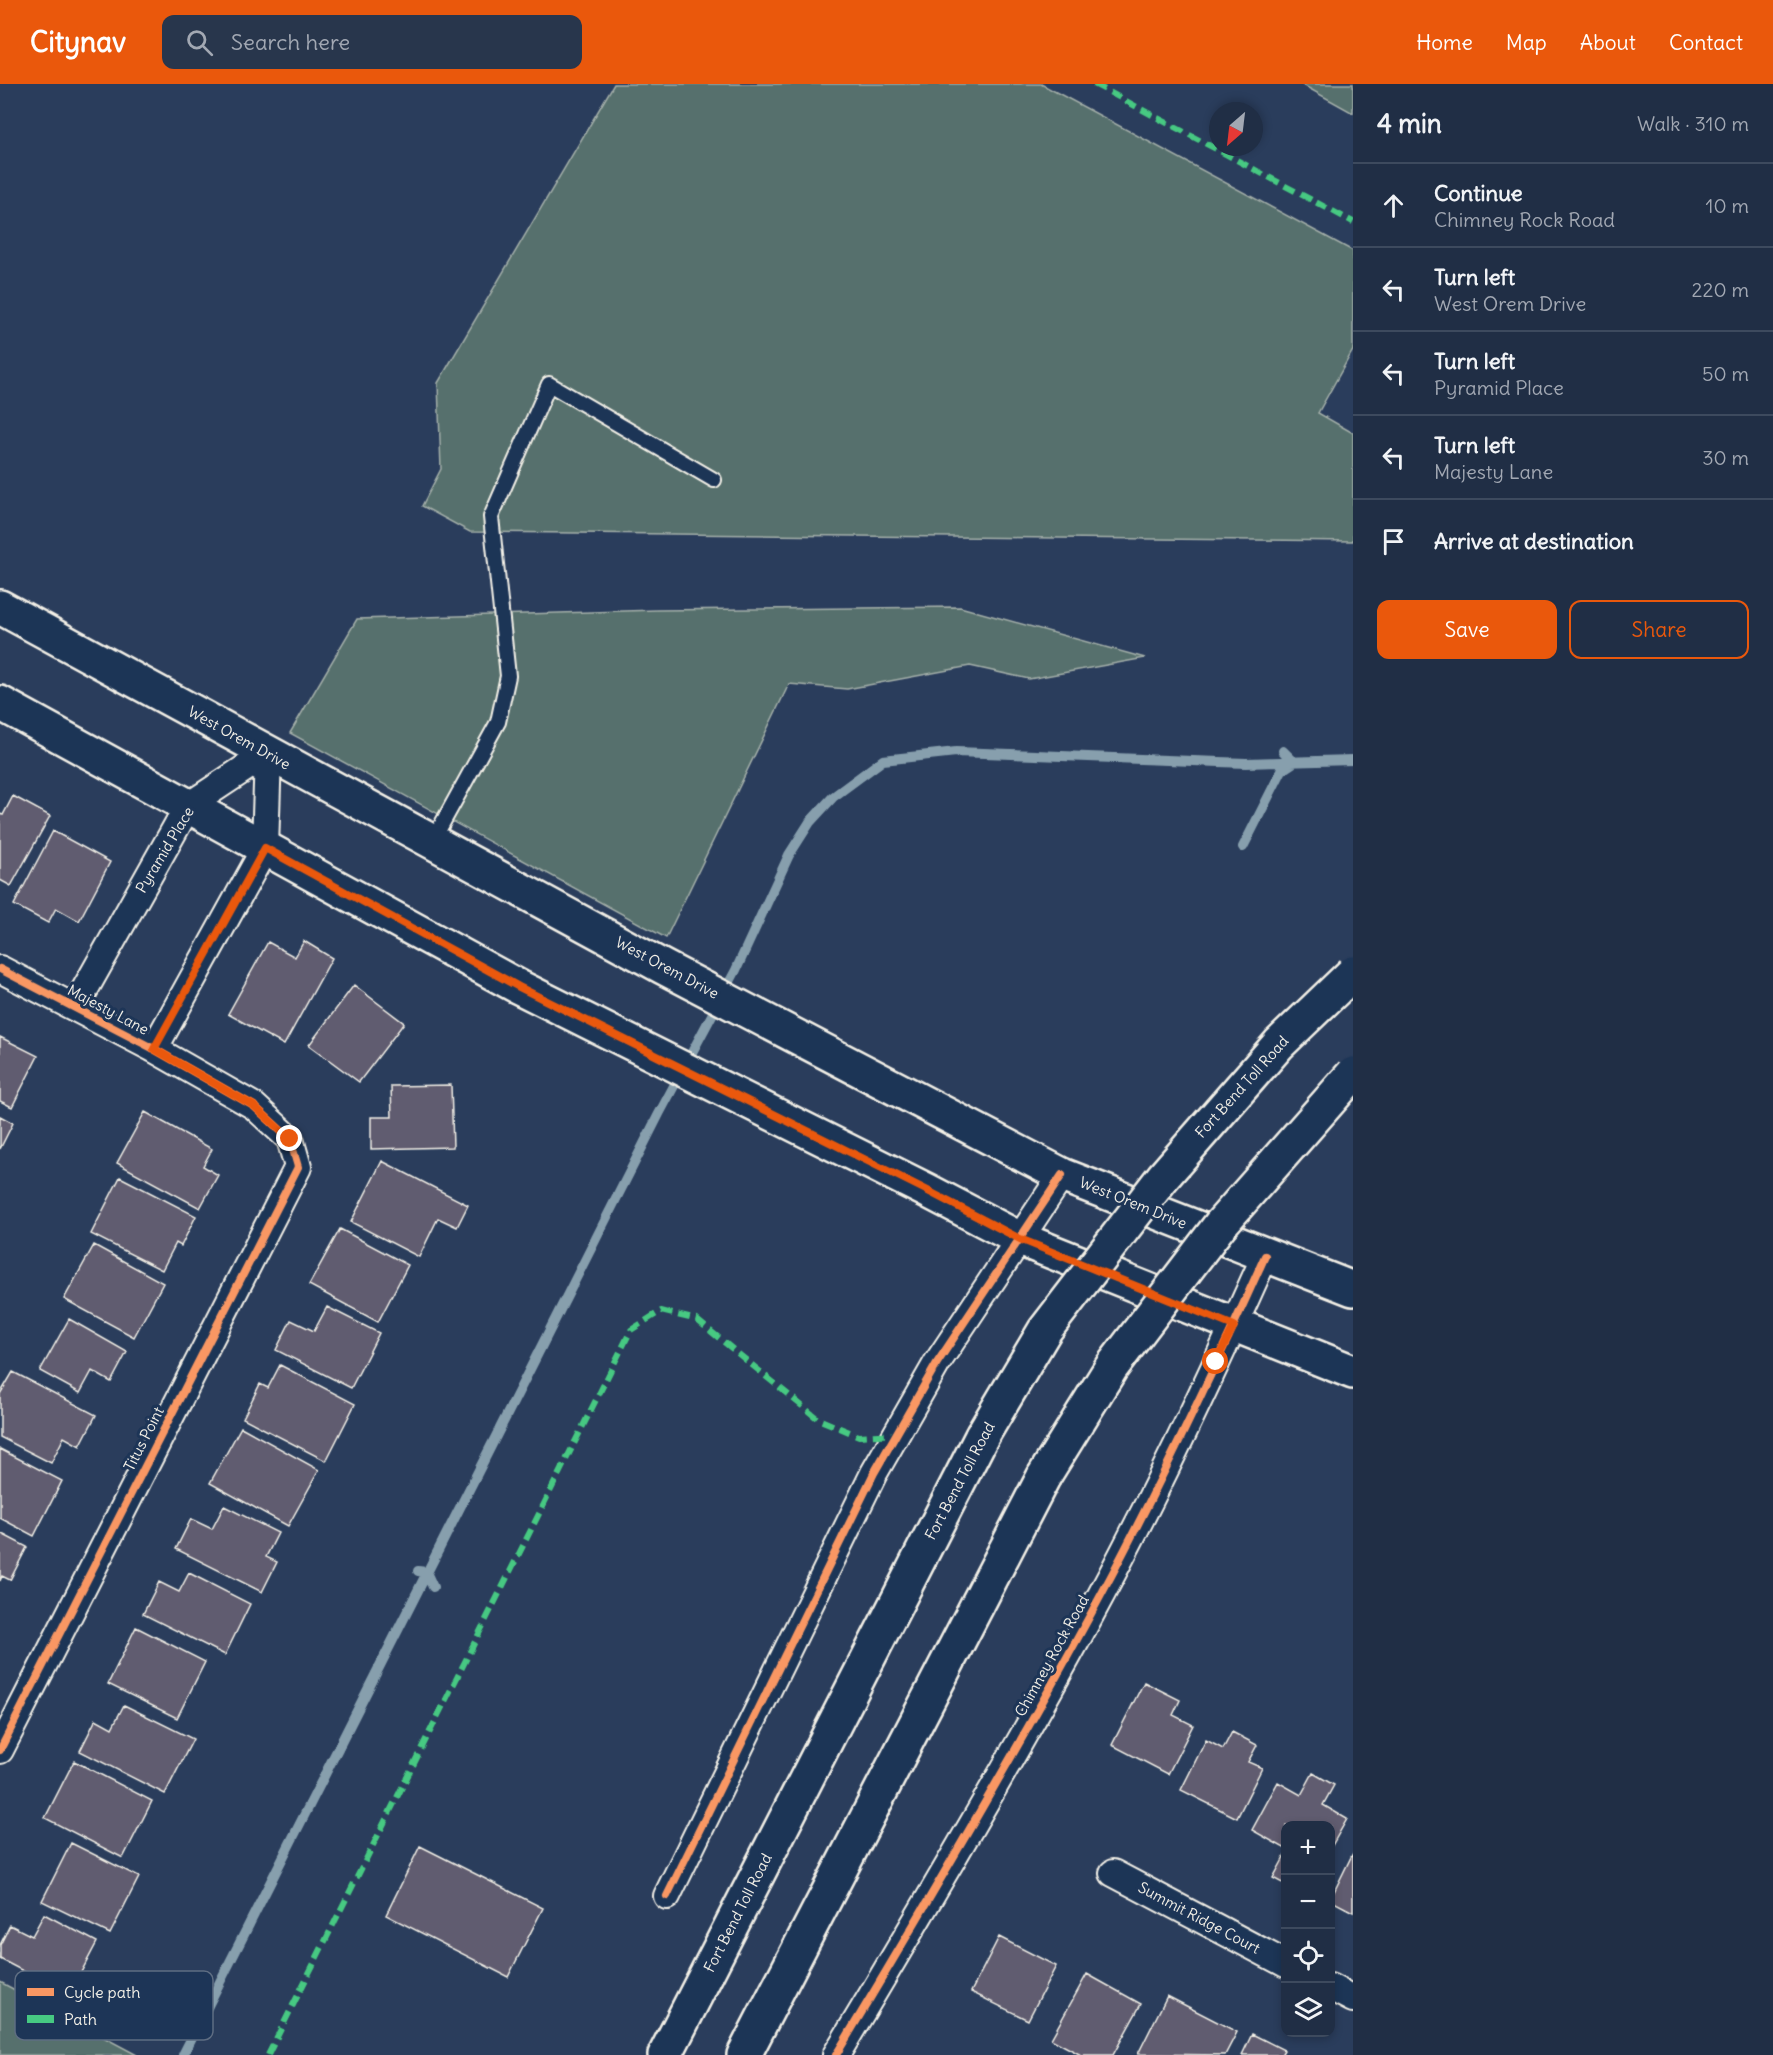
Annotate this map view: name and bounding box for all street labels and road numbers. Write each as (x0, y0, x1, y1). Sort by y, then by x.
street label: West Orem Drive (185, 702, 294, 774)
street label: Pyramid Place (131, 803, 198, 896)
street label: West Orem Drive (612, 932, 722, 1003)
street label: Majesty Lane (64, 980, 152, 1039)
street label: Fort Bend Toll Road (1191, 1032, 1293, 1142)
street label: West Orem Drive (1077, 1172, 1190, 1233)
street label: Titus Point (119, 1403, 168, 1474)
street label: Fort Bend Toll Road (920, 1418, 999, 1543)
street label: Chimney Rock Road (1010, 1592, 1093, 1720)
street label: Fort Bend Toll Road (699, 1850, 776, 1975)
street label: Summit Ridge Court (1135, 1877, 1263, 1958)

